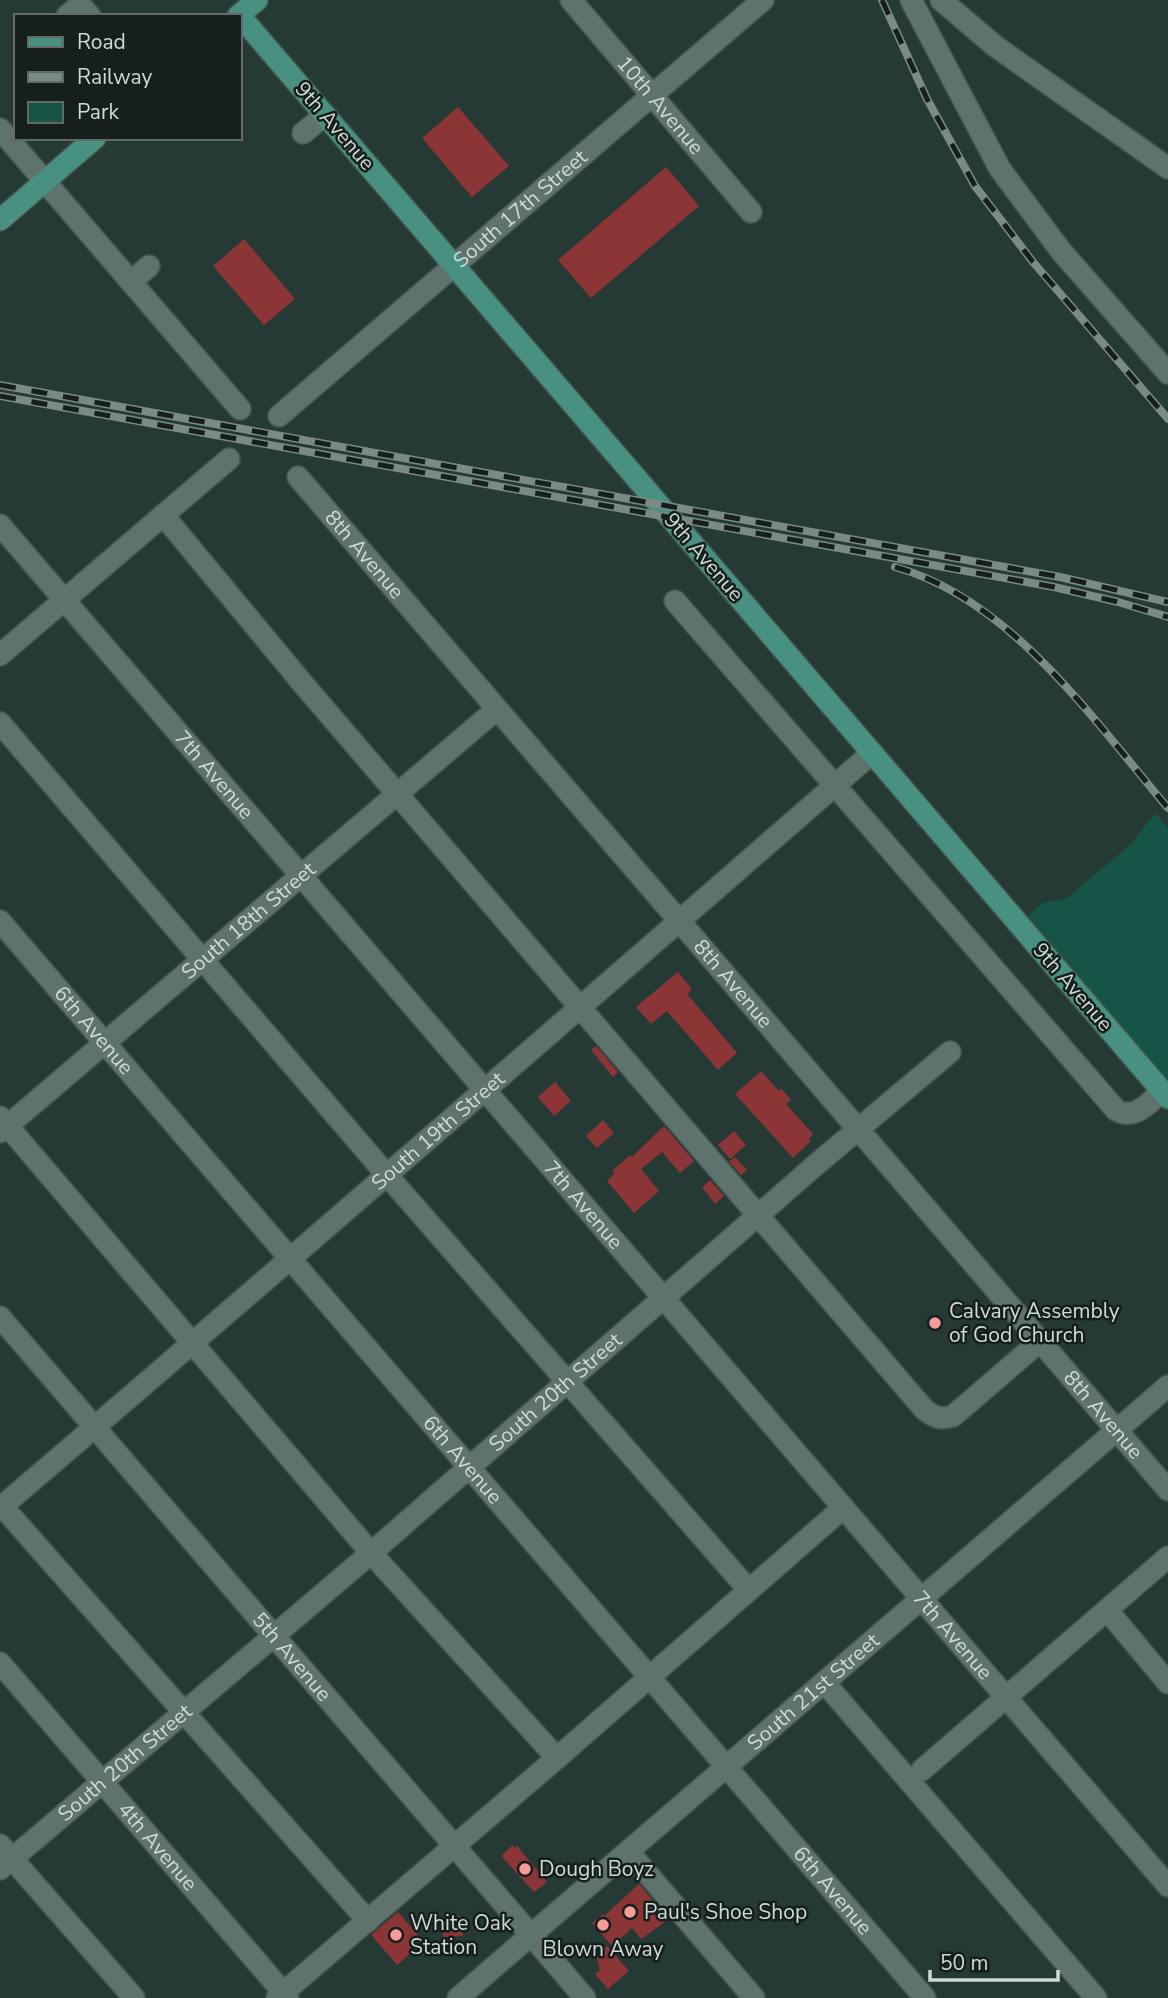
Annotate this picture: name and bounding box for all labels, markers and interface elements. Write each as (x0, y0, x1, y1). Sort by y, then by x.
legend (14, 14, 242, 140)
text: Road (77, 28, 126, 56)
street label: 10th Avenue (610, 50, 710, 161)
text: Railway (77, 63, 152, 91)
street label: 9th Avenue (289, 76, 381, 176)
text: Park (77, 98, 119, 126)
street label: South 17th Street (447, 143, 594, 274)
street label: 8th Avenue (318, 504, 411, 605)
street label: 9th Avenue (658, 507, 750, 607)
street label: 7th Avenue (168, 724, 260, 825)
street label: South 18th Street (175, 855, 322, 986)
street label: 8th Avenue (687, 933, 779, 1034)
street label: 9th Avenue (1027, 937, 1119, 1037)
street label: 6th Avenue (48, 980, 140, 1081)
street label: South 19th Street (365, 1065, 511, 1197)
street label: 7th Avenue (537, 1155, 630, 1255)
place label: Calvary Assembly of God Church (949, 1297, 1120, 1349)
marker: Calvary Assembly of God Church (927, 1315, 943, 1331)
street label: South 20th Street (483, 1326, 628, 1458)
street label: 8th Avenue (1057, 1364, 1149, 1465)
street label: 6th Avenue (417, 1409, 509, 1510)
street label: 7th Avenue (907, 1585, 999, 1686)
street label: 5th Avenue (246, 1606, 338, 1707)
street label: South 21st Street (741, 1626, 886, 1757)
street label: South 20th Street (52, 1697, 199, 1828)
street label: 4th Avenue (112, 1796, 204, 1897)
street label: 6th Avenue (787, 1840, 879, 1941)
place label: Dough Boyz (539, 1855, 654, 1883)
marker: Dough Boyz (517, 1861, 533, 1877)
place label: Paul's Shoe Shop (644, 1898, 807, 1926)
marker: Paul's Shoe Shop (622, 1904, 638, 1920)
place label: White Oak Station (410, 1909, 512, 1961)
marker: Blown Away (595, 1917, 611, 1933)
marker: White Oak Station (388, 1927, 404, 1943)
place label: Blown Away (543, 1935, 664, 1963)
scale bar (930, 1938, 1058, 1982)
text: 50 m (940, 1949, 989, 1977)

